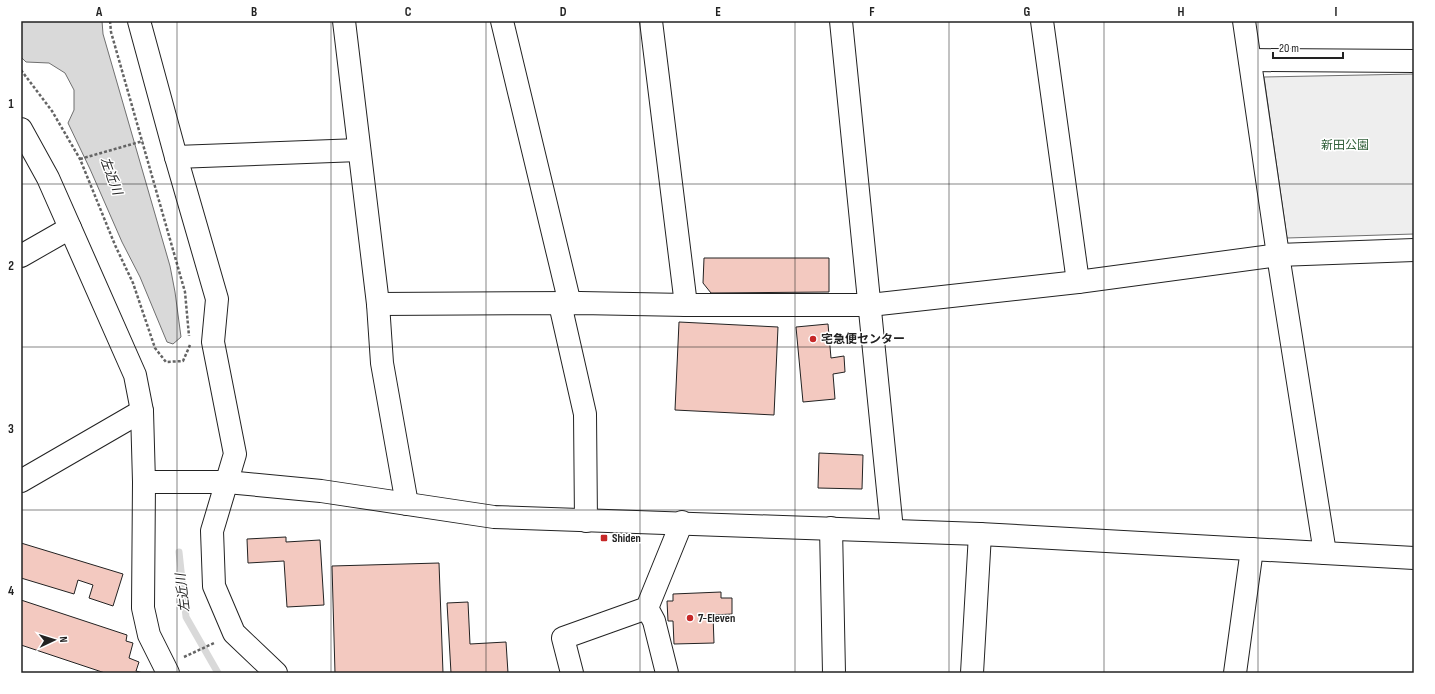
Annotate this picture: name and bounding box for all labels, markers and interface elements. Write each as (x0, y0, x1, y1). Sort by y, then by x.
text: A (95, 4, 103, 20)
text: B (251, 4, 257, 20)
text: C (405, 4, 412, 20)
text: D (560, 4, 567, 20)
text: E (715, 4, 721, 20)
text: F (869, 4, 875, 20)
text: G (1024, 4, 1031, 20)
text: H (1178, 4, 1185, 20)
text: I (1335, 4, 1338, 20)
scale bar (1273, 34, 1343, 60)
text: 20 m (1279, 41, 1299, 56)
text: 1 (8, 96, 14, 112)
park label: 新田公園 (1321, 138, 1369, 153)
water label: 左近川 (97, 155, 126, 199)
text: 2 (8, 258, 14, 274)
place label: 宅急便センター (821, 332, 905, 347)
marker: 宅急便センター (808, 334, 818, 344)
text: 3 (8, 421, 14, 437)
place label: Shiden (612, 531, 641, 546)
marker: Shiden (599, 533, 609, 543)
water label: 左近川 (172, 571, 193, 613)
text: 4 (8, 583, 14, 599)
place label: 7-Eleven (698, 611, 735, 626)
marker: 7-Eleven (685, 613, 695, 623)
north arrow (34, 620, 74, 660)
text: N (57, 636, 70, 643)

